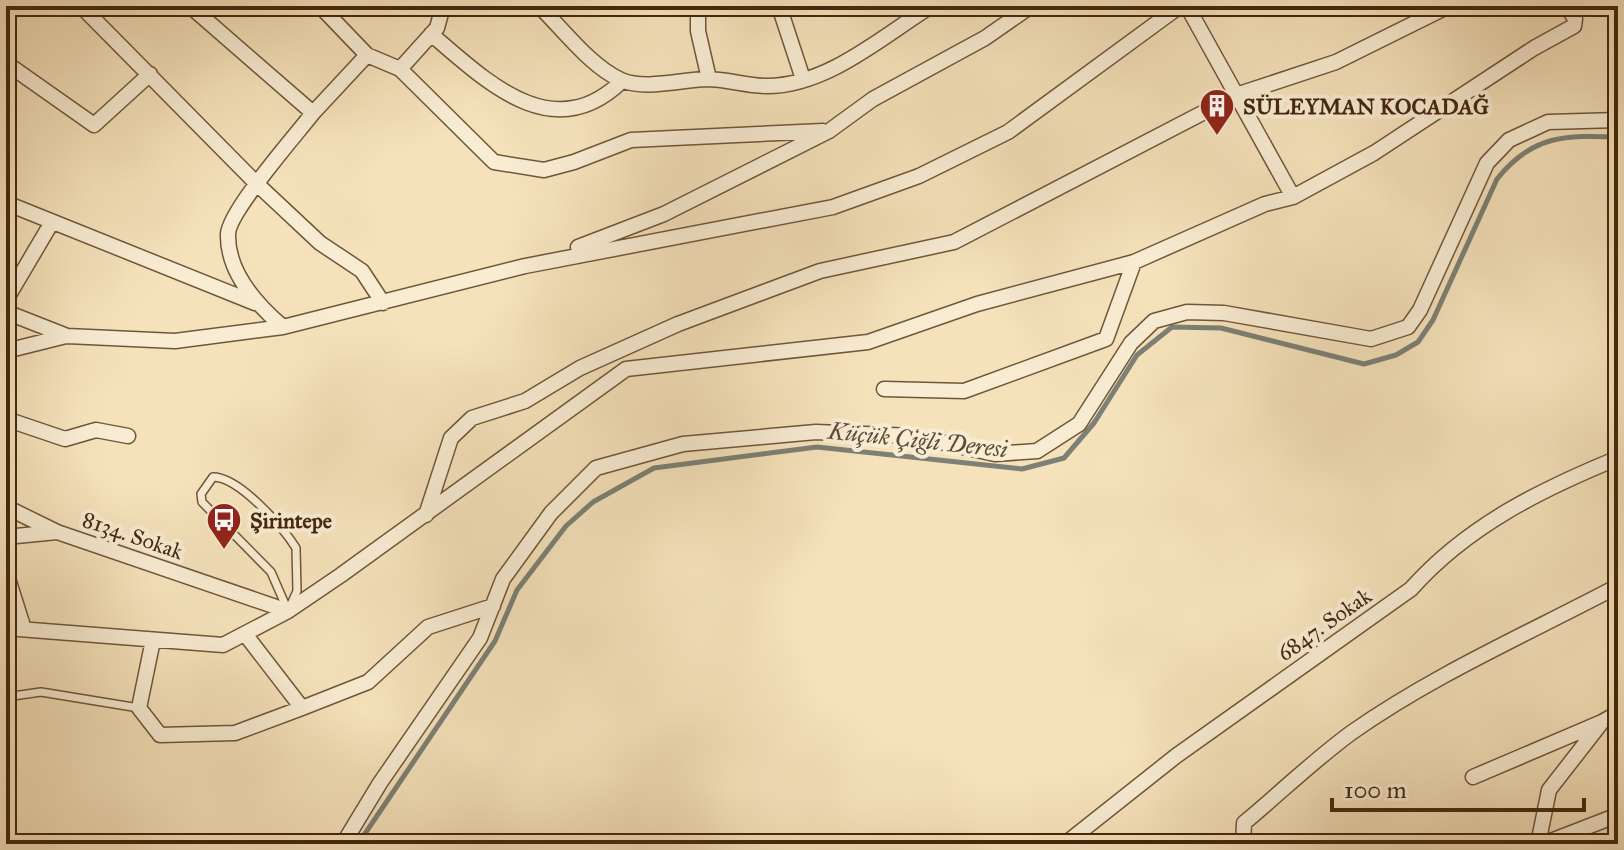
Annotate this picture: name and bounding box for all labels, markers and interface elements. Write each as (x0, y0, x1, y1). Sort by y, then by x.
building icon: SÜLEYMAN KOCADAĞ (1198, 87, 1236, 137)
place label: SÜLEYMAN KOCADAĞ (1243, 93, 1489, 120)
water label: Küçük Çiğli Deresi (826, 416, 1009, 464)
bus stop icon: Şirintepe (205, 501, 243, 551)
street label: 8134. Sokak (79, 506, 187, 566)
place label: Şirintepe (250, 507, 332, 534)
street label: 6847. Sokak (1272, 582, 1377, 667)
scale bar (1332, 762, 1584, 812)
text: 100 m (1344, 775, 1407, 805)

